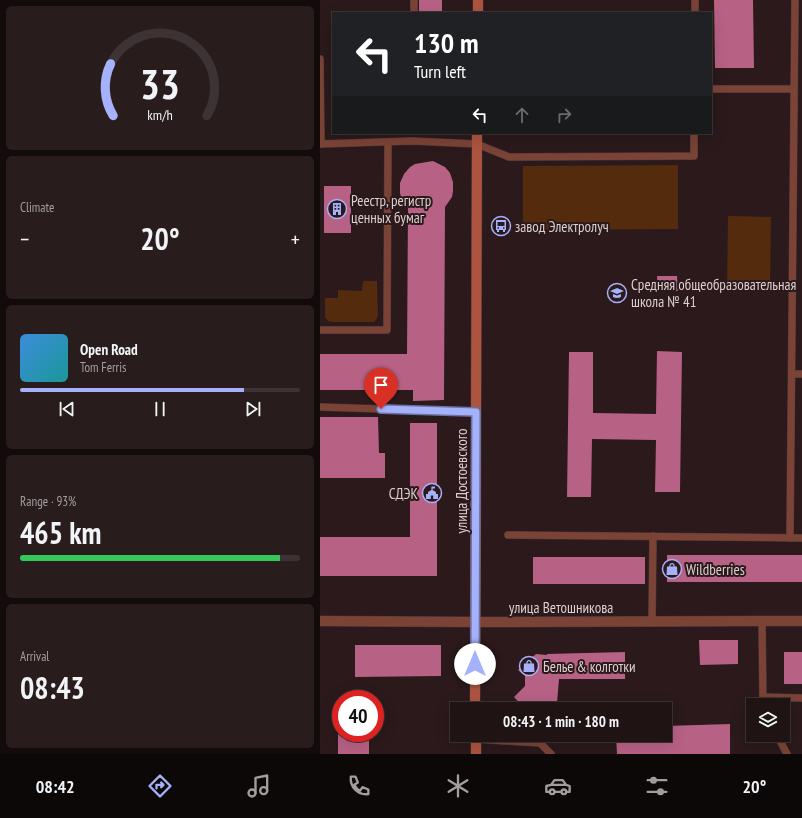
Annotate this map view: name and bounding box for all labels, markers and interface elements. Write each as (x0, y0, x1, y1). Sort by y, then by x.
text: 130 m (414, 24, 478, 61)
icon: left (348, 28, 400, 80)
text: 33 (140, 57, 180, 110)
text: Turn left (414, 60, 466, 83)
text: km/h (147, 104, 173, 123)
icon: left (469, 104, 491, 126)
icon: ahead (511, 104, 533, 126)
icon: right (553, 104, 575, 126)
place label: Реестр, регистр ценных бумаг (351, 191, 431, 227)
building icon: Реестр, регистр ценных бумаг (326, 198, 348, 220)
text: Climate (20, 199, 54, 216)
bus stop icon: завод Электролуч (490, 215, 512, 237)
place label: завод Электролуч (515, 217, 609, 236)
text: 20° (140, 219, 180, 258)
text: − (20, 225, 29, 253)
text: + (291, 225, 300, 253)
place label: Средняя общеобразовательная школа № 41 (631, 275, 797, 311)
school or university icon: Средняя общеобразовательная школа № 41 (606, 282, 628, 304)
text: Open Road (80, 340, 138, 359)
text: Tom Ferris (80, 359, 126, 376)
pin (364, 368, 398, 409)
icon: arrive (370, 374, 392, 396)
icon: previous (56, 398, 78, 420)
icon: pause (149, 398, 171, 420)
icon: next (242, 398, 264, 420)
street label: улица Достоевского (452, 429, 471, 533)
public building icon: СДЭК (421, 482, 443, 504)
place label: СДЭК (389, 484, 419, 503)
text: Range · 93% (20, 493, 76, 510)
text: 465 km (20, 513, 101, 552)
shop icon: Wildberries (661, 558, 683, 580)
place label: Wildberries (686, 560, 745, 579)
street label: улица Ветошникова (509, 598, 613, 617)
position arrow (454, 643, 496, 685)
text: Arrival (20, 648, 49, 665)
shop icon: Белье & колготки (518, 655, 540, 677)
place label: Белье & колготки (543, 657, 636, 676)
text: 08:43 (20, 668, 85, 707)
speed limit sign: 40 (332, 690, 384, 742)
map controls (746, 698, 790, 742)
button: layers (746, 698, 790, 742)
text: 08:43 · 1 min · 180 m (503, 712, 619, 731)
icon: directions (146, 772, 174, 800)
icon: music (245, 772, 273, 800)
icon: phone (345, 772, 373, 800)
icon: climate (444, 772, 472, 800)
icon: car (544, 772, 572, 800)
icon: filters (643, 772, 671, 800)
text: 08:42 (36, 775, 75, 798)
text: 20° (742, 775, 766, 798)

